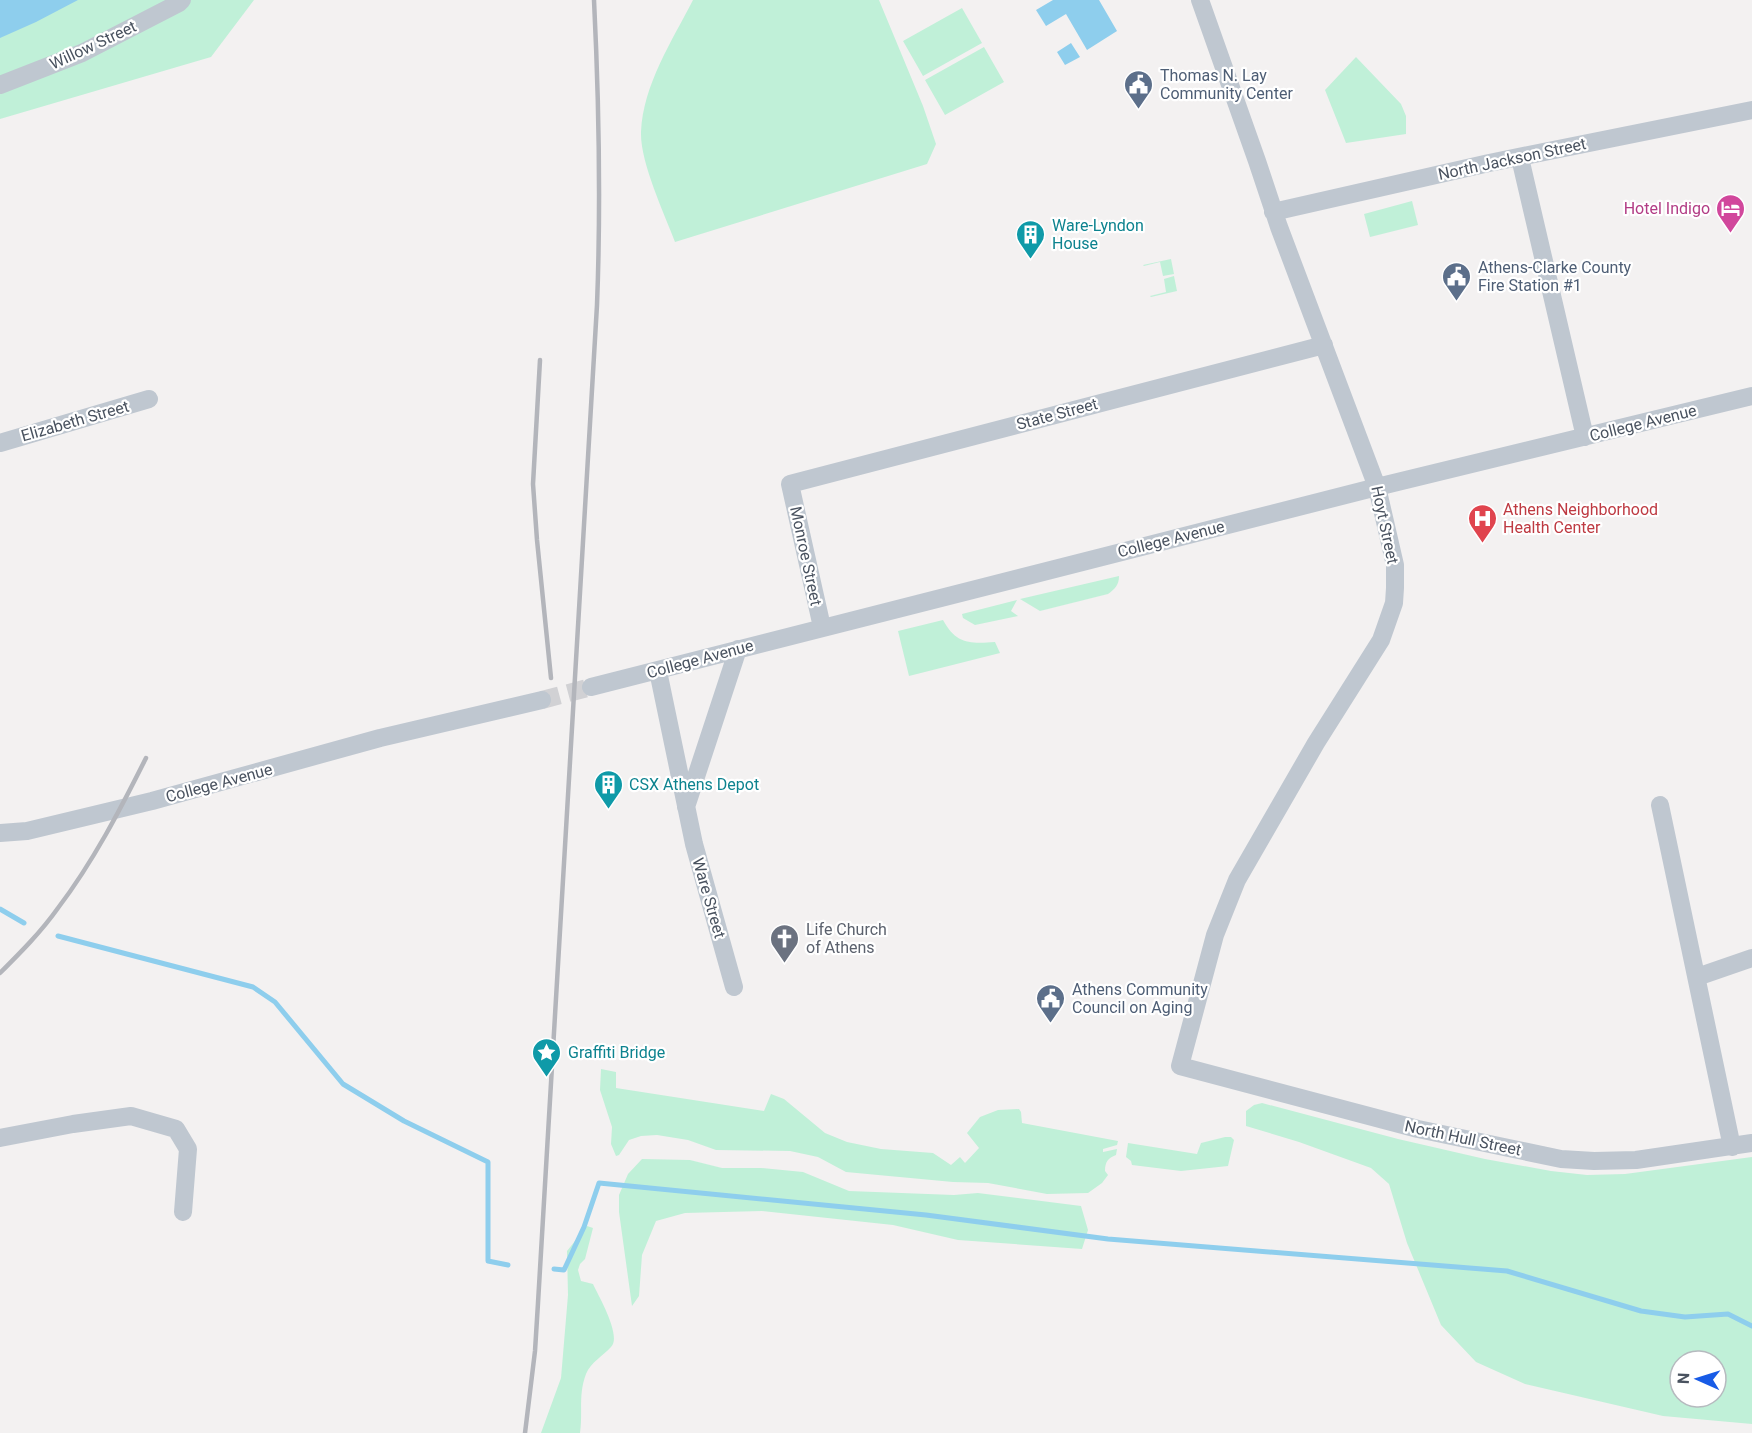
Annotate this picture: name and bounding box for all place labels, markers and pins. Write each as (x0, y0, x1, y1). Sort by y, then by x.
place label: Thomas N. Lay Community Center (1160, 66, 1293, 103)
public building icon: Thomas N. Lay Community Center (1123, 68, 1155, 110)
hotel icon: Hotel Indigo (1715, 192, 1747, 234)
place label: Hotel Indigo (1624, 199, 1710, 218)
place label: Ware-Lyndon House (1052, 216, 1144, 253)
building icon: Ware-Lyndon House (1015, 218, 1047, 260)
place label: Athens-Clarke County Fire Station #1 (1478, 258, 1632, 295)
public building icon: Athens-Clarke County Fire Station #1 (1441, 260, 1473, 302)
place label: Athens Neighborhood Health Center (1503, 500, 1658, 537)
hospital icon: Athens Neighborhood Health Center (1466, 502, 1498, 544)
building icon: CSX Athens Depot (592, 768, 624, 810)
place label: CSX Athens Depot (629, 775, 759, 794)
place label: Life Church of Athens (806, 920, 887, 957)
church icon: Life Church of Athens (769, 922, 801, 964)
place label: Athens Community Council on Aging (1072, 980, 1208, 1017)
public building icon: Athens Community Council on Aging (1035, 982, 1067, 1024)
place icon: Graffiti Bridge (531, 1036, 563, 1078)
place label: Graffiti Bridge (568, 1043, 665, 1062)

